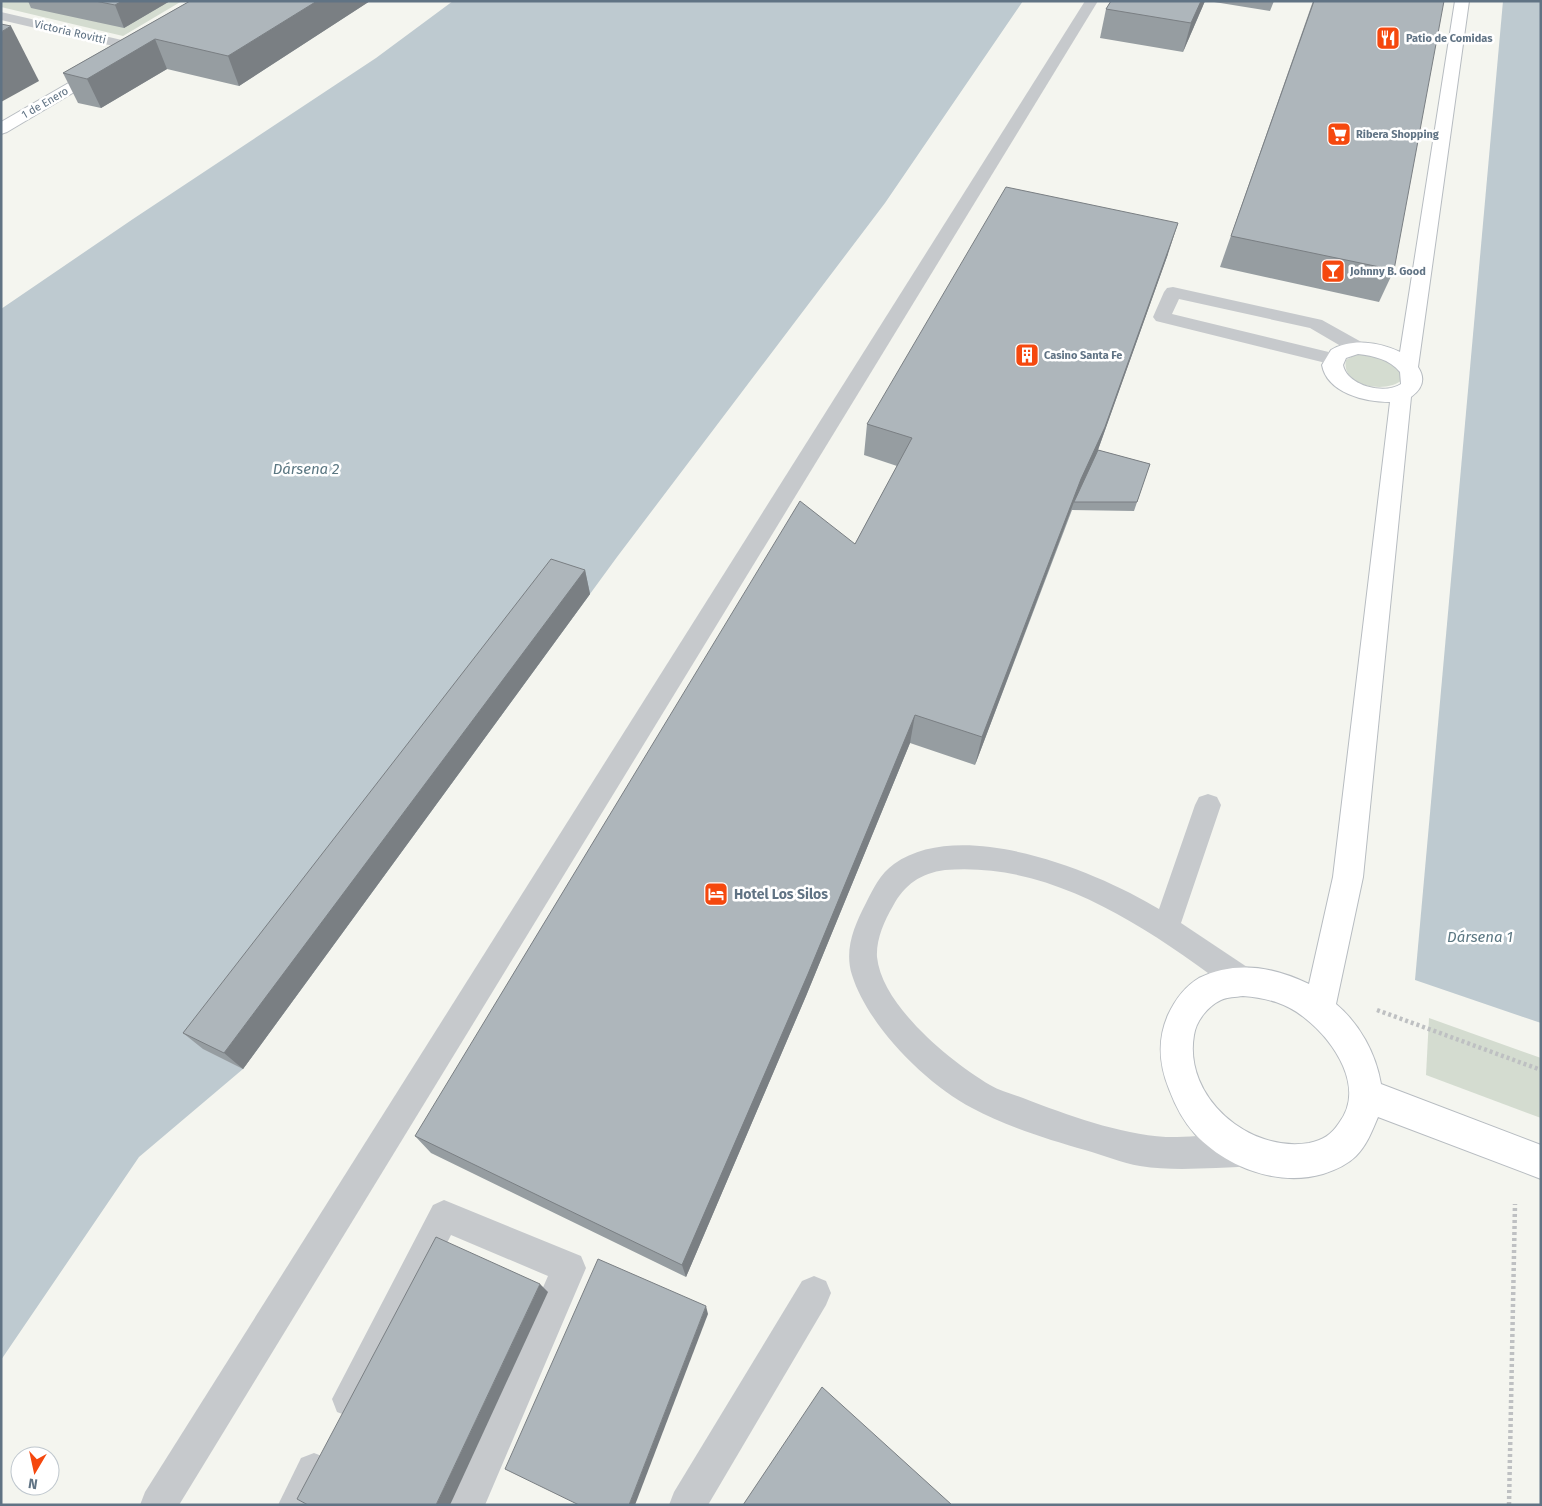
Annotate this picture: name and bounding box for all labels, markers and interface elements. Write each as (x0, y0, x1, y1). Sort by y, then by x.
street label: Victoria Rovitti (33, 17, 107, 47)
restaurant icon: Patio de Comidas (1375, 25, 1401, 51)
place label: Patio de Comidas (1406, 32, 1493, 45)
street label: 1 de Enero (19, 84, 71, 122)
supermarket icon: Ribera Shopping (1326, 121, 1352, 147)
place label: Ribera Shopping (1356, 128, 1440, 141)
bar icon: Johnny B. Good (1320, 258, 1346, 284)
place label: Johnny B. Good (1349, 265, 1426, 278)
building icon: Casino Santa Fe (1014, 342, 1040, 368)
place label: Casino Santa Fe (1044, 349, 1122, 362)
water label: Dársena 2 (273, 460, 339, 478)
hotel icon: Hotel Los Silos (703, 881, 729, 907)
place label: Hotel Los Silos (734, 886, 828, 903)
water label: Dársena 1 (1447, 928, 1513, 946)
north arrow (10, 1446, 60, 1496)
text: N (27, 1474, 39, 1492)

